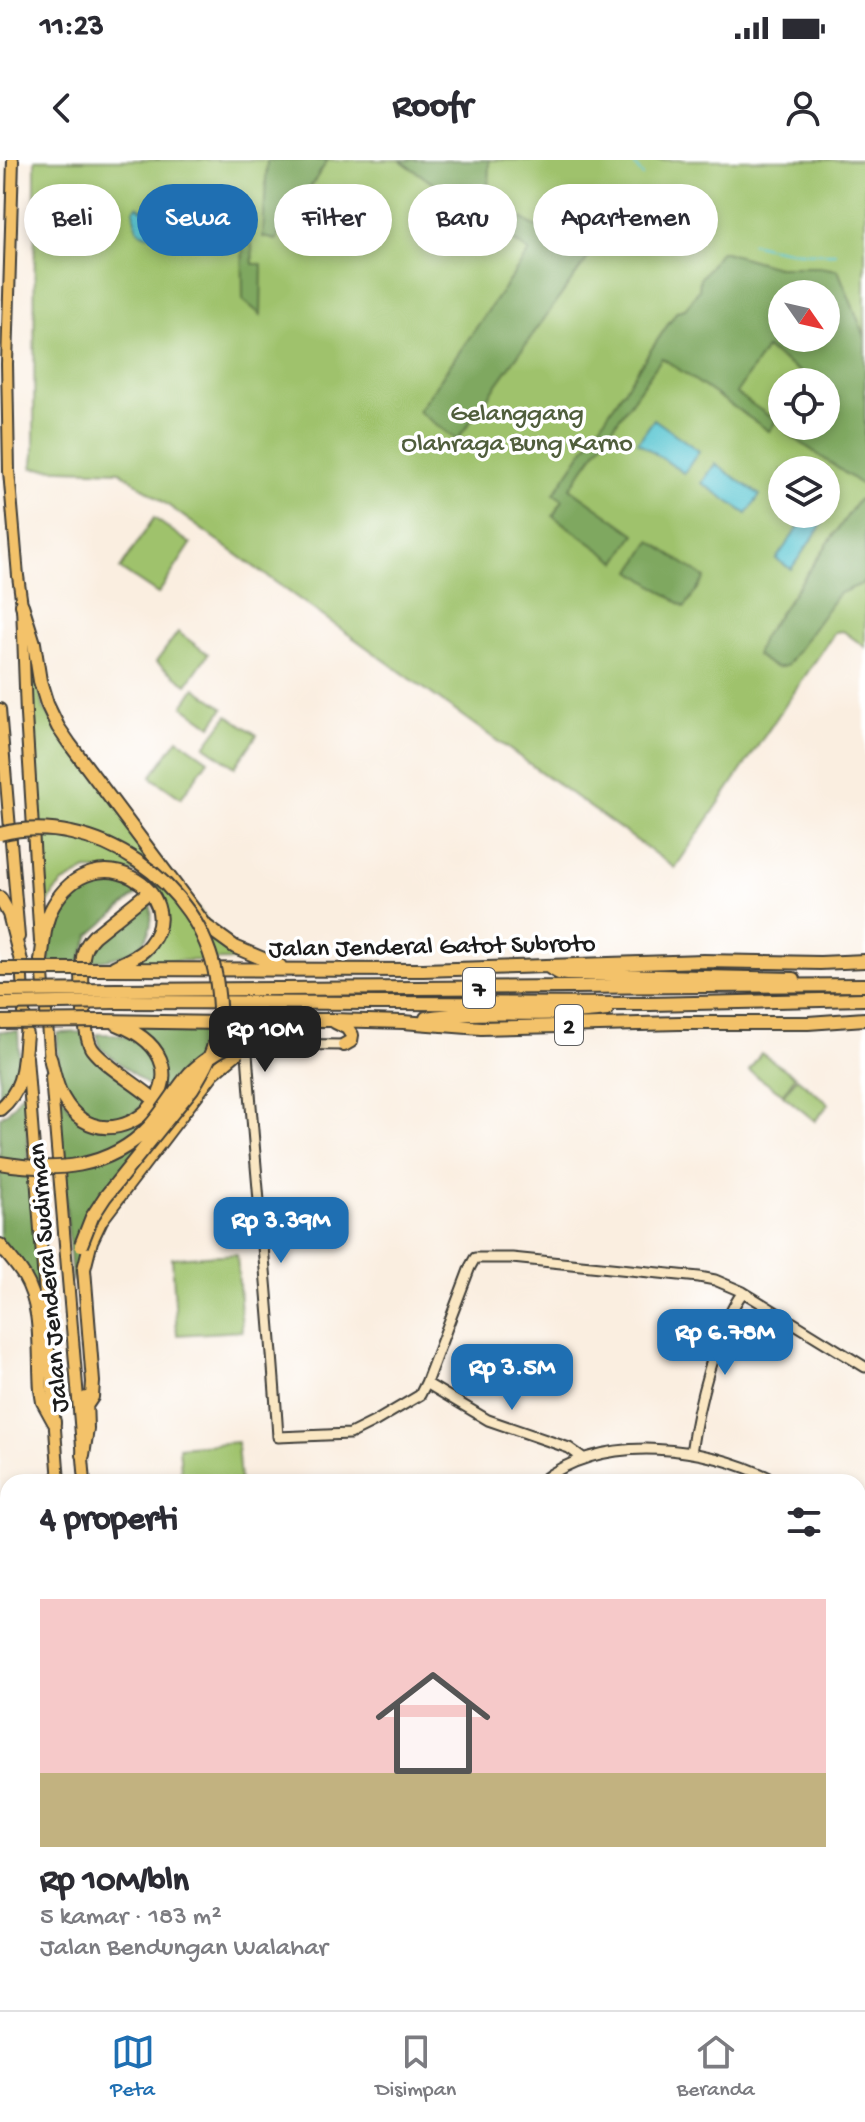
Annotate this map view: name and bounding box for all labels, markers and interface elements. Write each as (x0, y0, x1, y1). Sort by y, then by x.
text: 11:23 (40, 11, 104, 46)
icon: back (40, 86, 84, 130)
icon: person (781, 86, 825, 130)
text: Roofr (393, 87, 473, 130)
chip: Beli (24, 184, 121, 256)
chip: Sewa (137, 184, 258, 256)
chip: Filter (274, 184, 392, 256)
chip: Baru (408, 184, 517, 256)
chip: Apartemen (533, 184, 718, 256)
north arrow (768, 280, 840, 352)
map controls (768, 280, 840, 528)
button: locate (768, 368, 840, 440)
park label: Gelanggang Olahraga Bung Karno (401, 400, 633, 461)
button: layers (768, 456, 840, 528)
street label: Jalan Jenderal Gatot Subroto (268, 930, 596, 967)
road number: 7 (463, 968, 495, 1008)
road number: 2 (555, 1005, 583, 1045)
pin: Rp 10M (200, 1006, 330, 1074)
text: Rp 10M (227, 1016, 303, 1047)
street label: Jalan Jenderal Sudirman (23, 1141, 78, 1414)
pin: Rp 3.39M (198, 1197, 364, 1265)
text: Rp 3.39M (232, 1207, 330, 1238)
pin: Rp 6.78M (642, 1309, 808, 1377)
text: Rp 6.78M (675, 1319, 775, 1350)
pin: Rp 3.5M (438, 1344, 586, 1412)
text: Rp 3.5M (469, 1354, 555, 1385)
icon: filters (782, 1500, 826, 1544)
text: 4 properti (40, 1502, 178, 1542)
icon: home (361, 1651, 505, 1795)
text: Rp 10M/bln (40, 1863, 189, 1903)
text: 5 kamar · 183 m² (40, 1903, 222, 1934)
text: Jalan Bendungan Walahar (40, 1934, 328, 1965)
tab: Peta (110, 2030, 155, 2104)
tab: Disimpan (375, 2030, 456, 2104)
tab: Beranda (677, 2030, 755, 2104)

